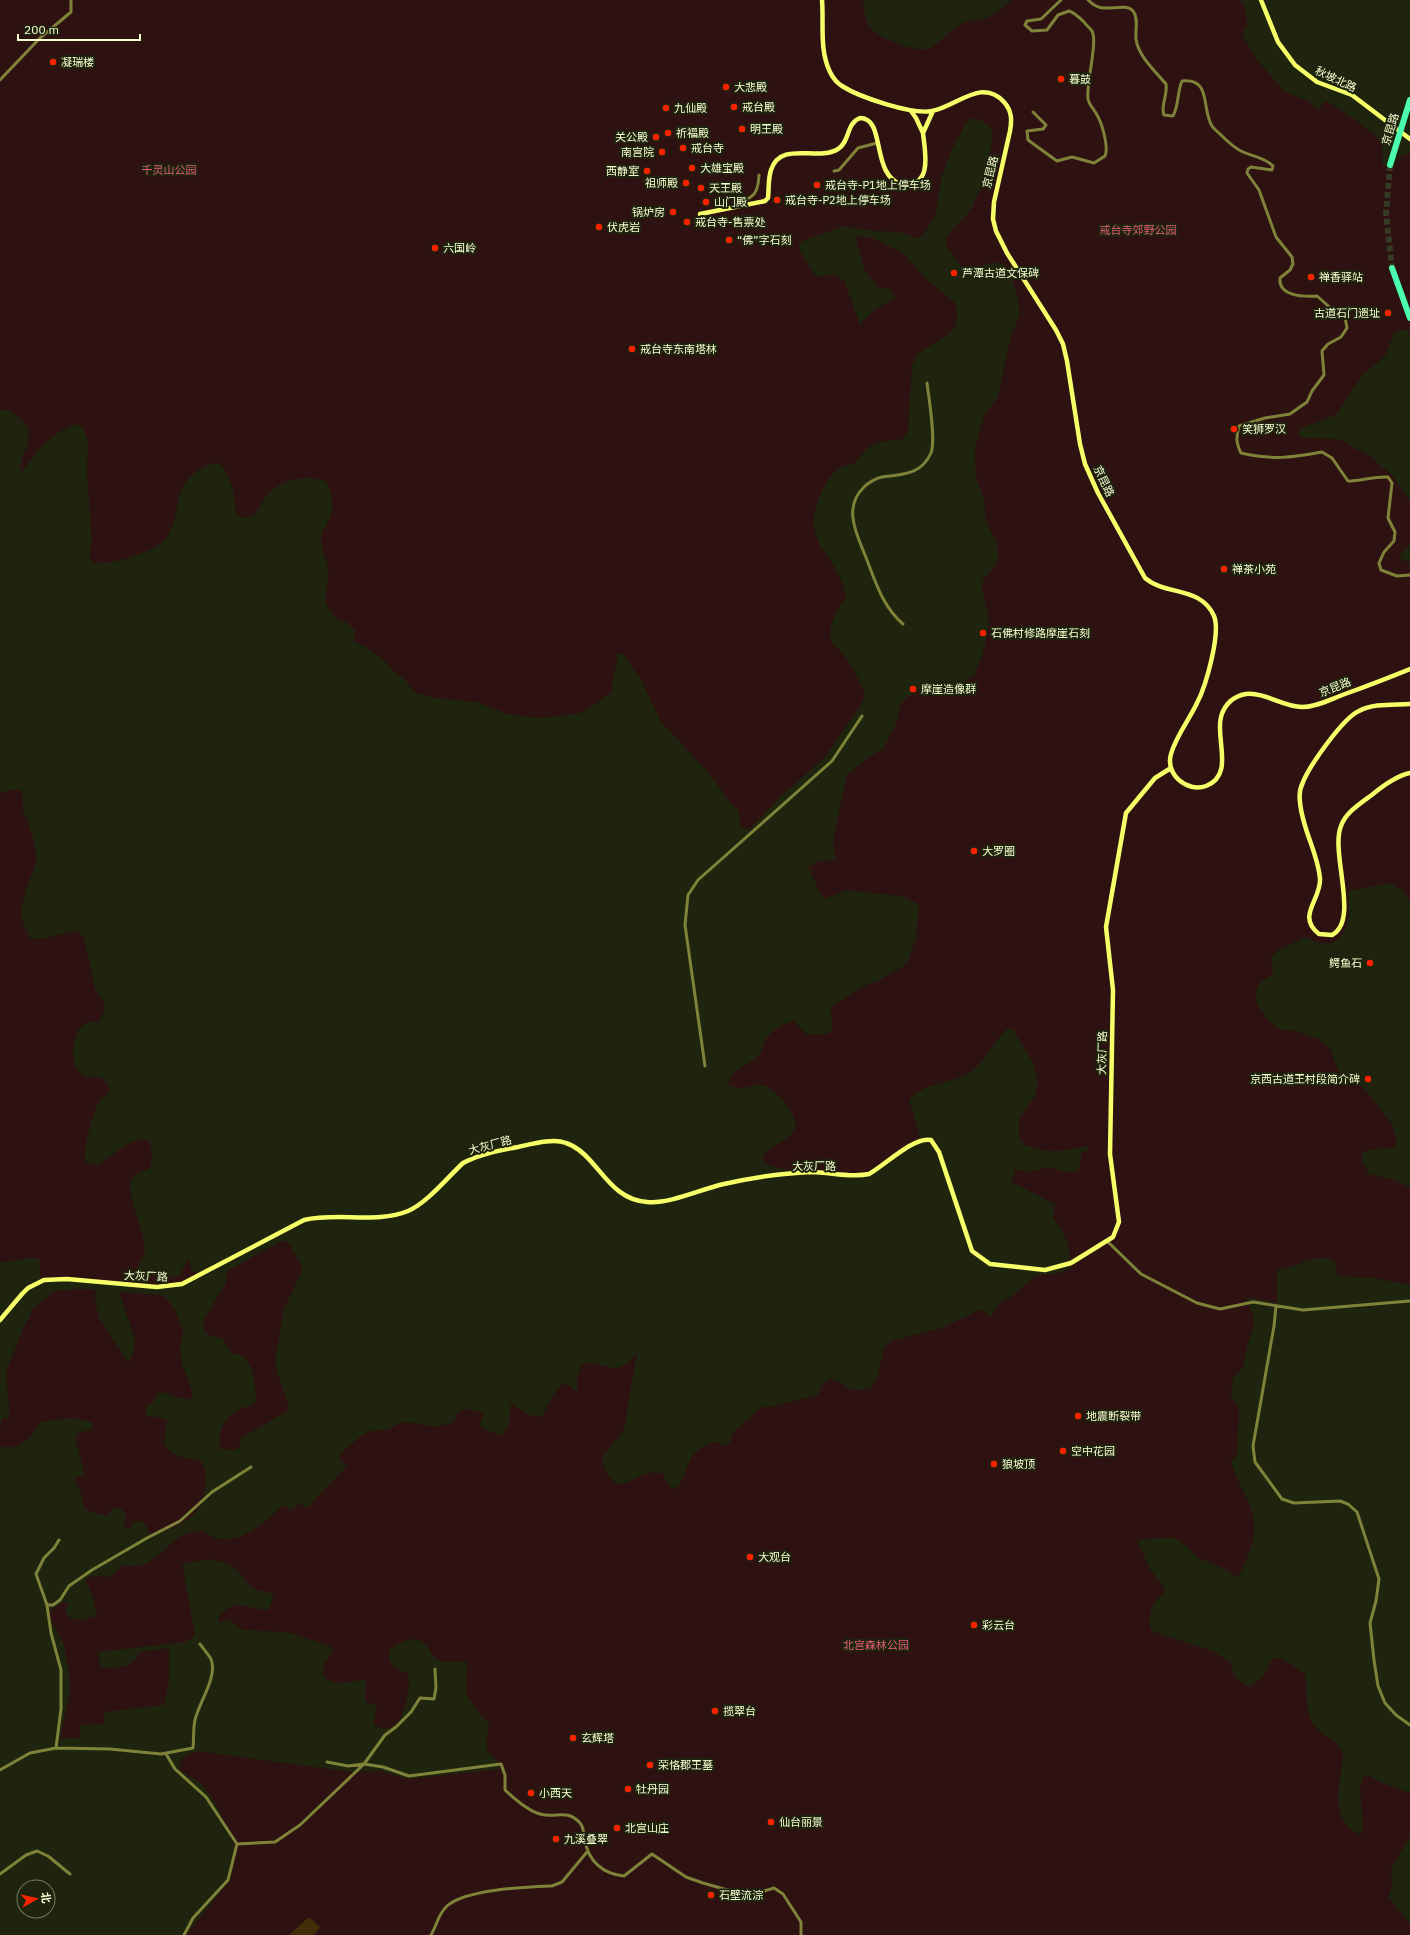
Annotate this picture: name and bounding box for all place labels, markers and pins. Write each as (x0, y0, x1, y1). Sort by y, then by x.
place label: 凝瑞楼 (61, 55, 94, 69)
marker: 凝瑞楼 (48, 57, 58, 67)
place label: 暮鼓 (1069, 72, 1091, 86)
marker: 暮鼓 (1056, 74, 1066, 84)
place label: 大悲殿 (734, 80, 767, 94)
marker: 大悲殿 (721, 82, 731, 92)
place label: 戒台殿 (742, 100, 775, 114)
place label: 九仙殿 (674, 101, 707, 115)
marker: 戒台殿 (729, 102, 739, 112)
marker: 九仙殿 (661, 103, 671, 113)
place label: 明王殿 (750, 122, 783, 136)
marker: 明王殿 (737, 124, 747, 134)
place label: 祈福殿 (676, 126, 709, 140)
marker: 祈福殿 (663, 128, 673, 138)
place label: 关公殿 (615, 130, 648, 144)
marker: 关公殿 (651, 132, 661, 142)
place label: 戒台寺 (691, 141, 724, 155)
marker: 戒台寺 (678, 143, 688, 153)
place label: 南宫院 (621, 145, 654, 159)
marker: 南宫院 (657, 147, 667, 157)
place label: 大雄宝殿 (700, 161, 744, 175)
marker: 大雄宝殿 (687, 163, 697, 173)
place label: 西静室 (606, 164, 639, 178)
marker: 西静室 (642, 166, 652, 176)
place label: 祖师殿 (645, 176, 678, 190)
marker: 祖师殿 (681, 178, 691, 188)
place label: 戒台寺-P1地上停车场 (825, 178, 931, 192)
marker: 戒台寺-P1地上停车场 (812, 180, 822, 190)
place label: 天王殿 (709, 181, 742, 195)
marker: 天王殿 (696, 183, 706, 193)
place label: 戒台寺-P2地上停车场 (785, 193, 891, 207)
place label: 山门殿 (714, 195, 747, 209)
marker: 戒台寺-P2地上停车场 (772, 195, 782, 205)
marker: 山门殿 (701, 197, 711, 207)
place label: 锅炉房 (632, 205, 665, 219)
marker: 锅炉房 (668, 207, 678, 217)
place label: 戒台寺-售票处 (695, 215, 765, 229)
marker: 戒台寺-售票处 (682, 217, 692, 227)
place label: 伏虎岩 (607, 220, 640, 234)
marker: 伏虎岩 (594, 222, 604, 232)
place label: “佛”字石刻 (737, 233, 791, 247)
marker: “佛”字石刻 (724, 235, 734, 245)
place label: 六国岭 (443, 241, 476, 255)
marker: 六国岭 (430, 243, 440, 253)
place label: 芦潭古道文保碑 (962, 266, 1039, 280)
marker: 芦潭古道文保碑 (949, 268, 959, 278)
place label: 禅香驿站 (1319, 270, 1363, 284)
marker: 禅香驿站 (1306, 272, 1316, 282)
place label: 古道石门遗址 (1314, 306, 1380, 320)
marker: 古道石门遗址 (1383, 308, 1393, 318)
place label: 戒台寺东南塔林 (640, 342, 717, 356)
marker: 戒台寺东南塔林 (627, 344, 637, 354)
place label: 笑狮罗汉 (1242, 422, 1286, 436)
marker: 笑狮罗汉 (1229, 424, 1239, 434)
place label: 禅茶小苑 (1232, 562, 1276, 576)
marker: 禅茶小苑 (1219, 564, 1229, 574)
place label: 石佛村修路摩崖石刻 (991, 626, 1090, 640)
marker: 石佛村修路摩崖石刻 (978, 628, 988, 638)
place label: 摩崖造像群 (921, 682, 976, 696)
marker: 摩崖造像群 (908, 684, 918, 694)
place label: 大罗圈 (982, 844, 1015, 858)
marker: 大罗圈 (969, 846, 979, 856)
place label: 鳄鱼石 (1329, 956, 1362, 970)
marker: 鳄鱼石 (1365, 958, 1375, 968)
place label: 京西古道王村段简介碑 (1250, 1072, 1360, 1086)
marker: 京西古道王村段简介碑 (1363, 1074, 1373, 1084)
place label: 地震断裂带 (1086, 1409, 1141, 1423)
marker: 地震断裂带 (1073, 1411, 1083, 1421)
place label: 空中花园 (1071, 1444, 1115, 1458)
marker: 空中花园 (1058, 1446, 1068, 1456)
place label: 狼坡顶 (1002, 1457, 1035, 1471)
marker: 狼坡顶 (989, 1459, 999, 1469)
place label: 大观台 (758, 1550, 791, 1564)
marker: 大观台 (745, 1552, 755, 1562)
place label: 彩云台 (982, 1618, 1015, 1632)
marker: 彩云台 (969, 1620, 979, 1630)
place label: 揽翠台 (723, 1704, 756, 1718)
marker: 揽翠台 (710, 1706, 720, 1716)
place label: 玄辉塔 (581, 1731, 614, 1745)
marker: 玄辉塔 (568, 1733, 578, 1743)
place label: 荣恪郡王墓 (658, 1758, 713, 1772)
marker: 荣恪郡王墓 (645, 1760, 655, 1770)
place label: 牡丹园 (636, 1782, 669, 1796)
marker: 牡丹园 (623, 1784, 633, 1794)
place label: 小西天 (539, 1786, 572, 1800)
marker: 小西天 (526, 1788, 536, 1798)
place label: 仙台丽景 (779, 1815, 823, 1829)
marker: 仙台丽景 (766, 1817, 776, 1827)
place label: 北宫山庄 (625, 1821, 669, 1835)
marker: 北宫山庄 (612, 1823, 622, 1833)
place label: 九溪叠翠 (564, 1832, 608, 1846)
marker: 九溪叠翠 (551, 1834, 561, 1844)
place label: 石壁流淙 (719, 1888, 763, 1902)
marker: 石壁流淙 (706, 1890, 716, 1900)

